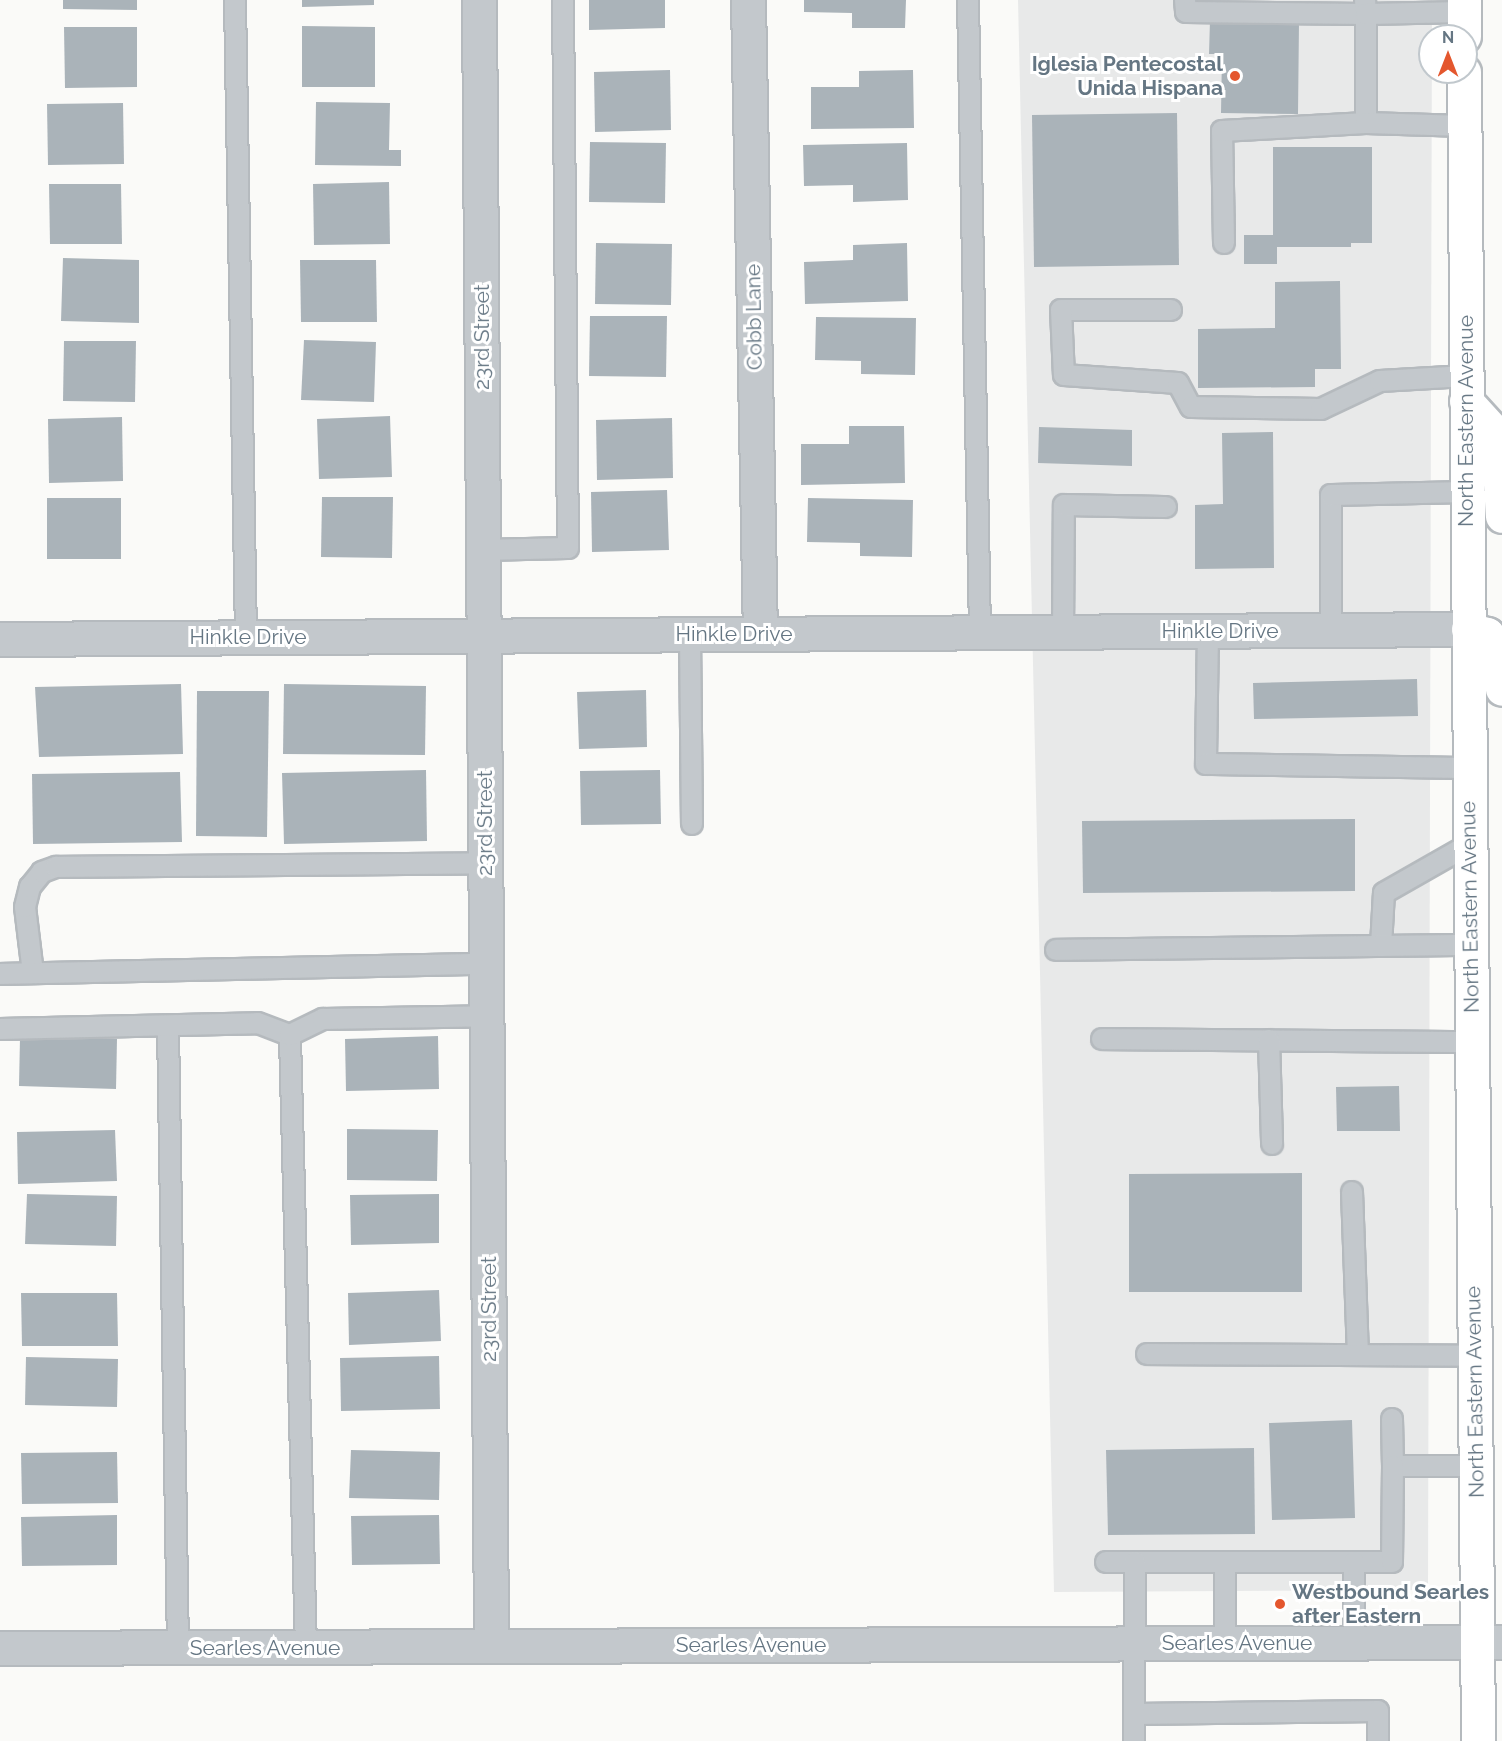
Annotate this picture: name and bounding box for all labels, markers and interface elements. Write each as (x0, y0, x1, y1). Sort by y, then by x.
north arrow (1418, 24, 1478, 84)
text: N (1442, 28, 1454, 47)
place label: Iglesia Pentecostal Unida Hispana (1032, 51, 1223, 101)
marker: Iglesia Pentecostal Unida Hispana (1228, 69, 1242, 83)
street label: Cobb Lane (740, 264, 768, 370)
street label: 23rd Street (469, 284, 495, 390)
street label: North Eastern Avenue (1453, 315, 1479, 527)
street label: Hinkle Drive (1162, 618, 1278, 644)
street label: Hinkle Drive (676, 621, 792, 647)
street label: Hinkle Drive (190, 624, 306, 650)
street label: 23rd Street (472, 770, 498, 876)
street label: North Eastern Avenue (1456, 800, 1484, 1014)
street label: 23rd Street (476, 1256, 502, 1362)
street label: North Eastern Avenue (1461, 1285, 1489, 1499)
place label: Westbound Searles after Eastern (1292, 1579, 1489, 1629)
marker: Westbound Searles after Eastern (1273, 1597, 1287, 1611)
street label: Searles Avenue (1161, 1630, 1313, 1656)
street label: Searles Avenue (675, 1632, 827, 1658)
street label: Searles Avenue (189, 1635, 341, 1661)

